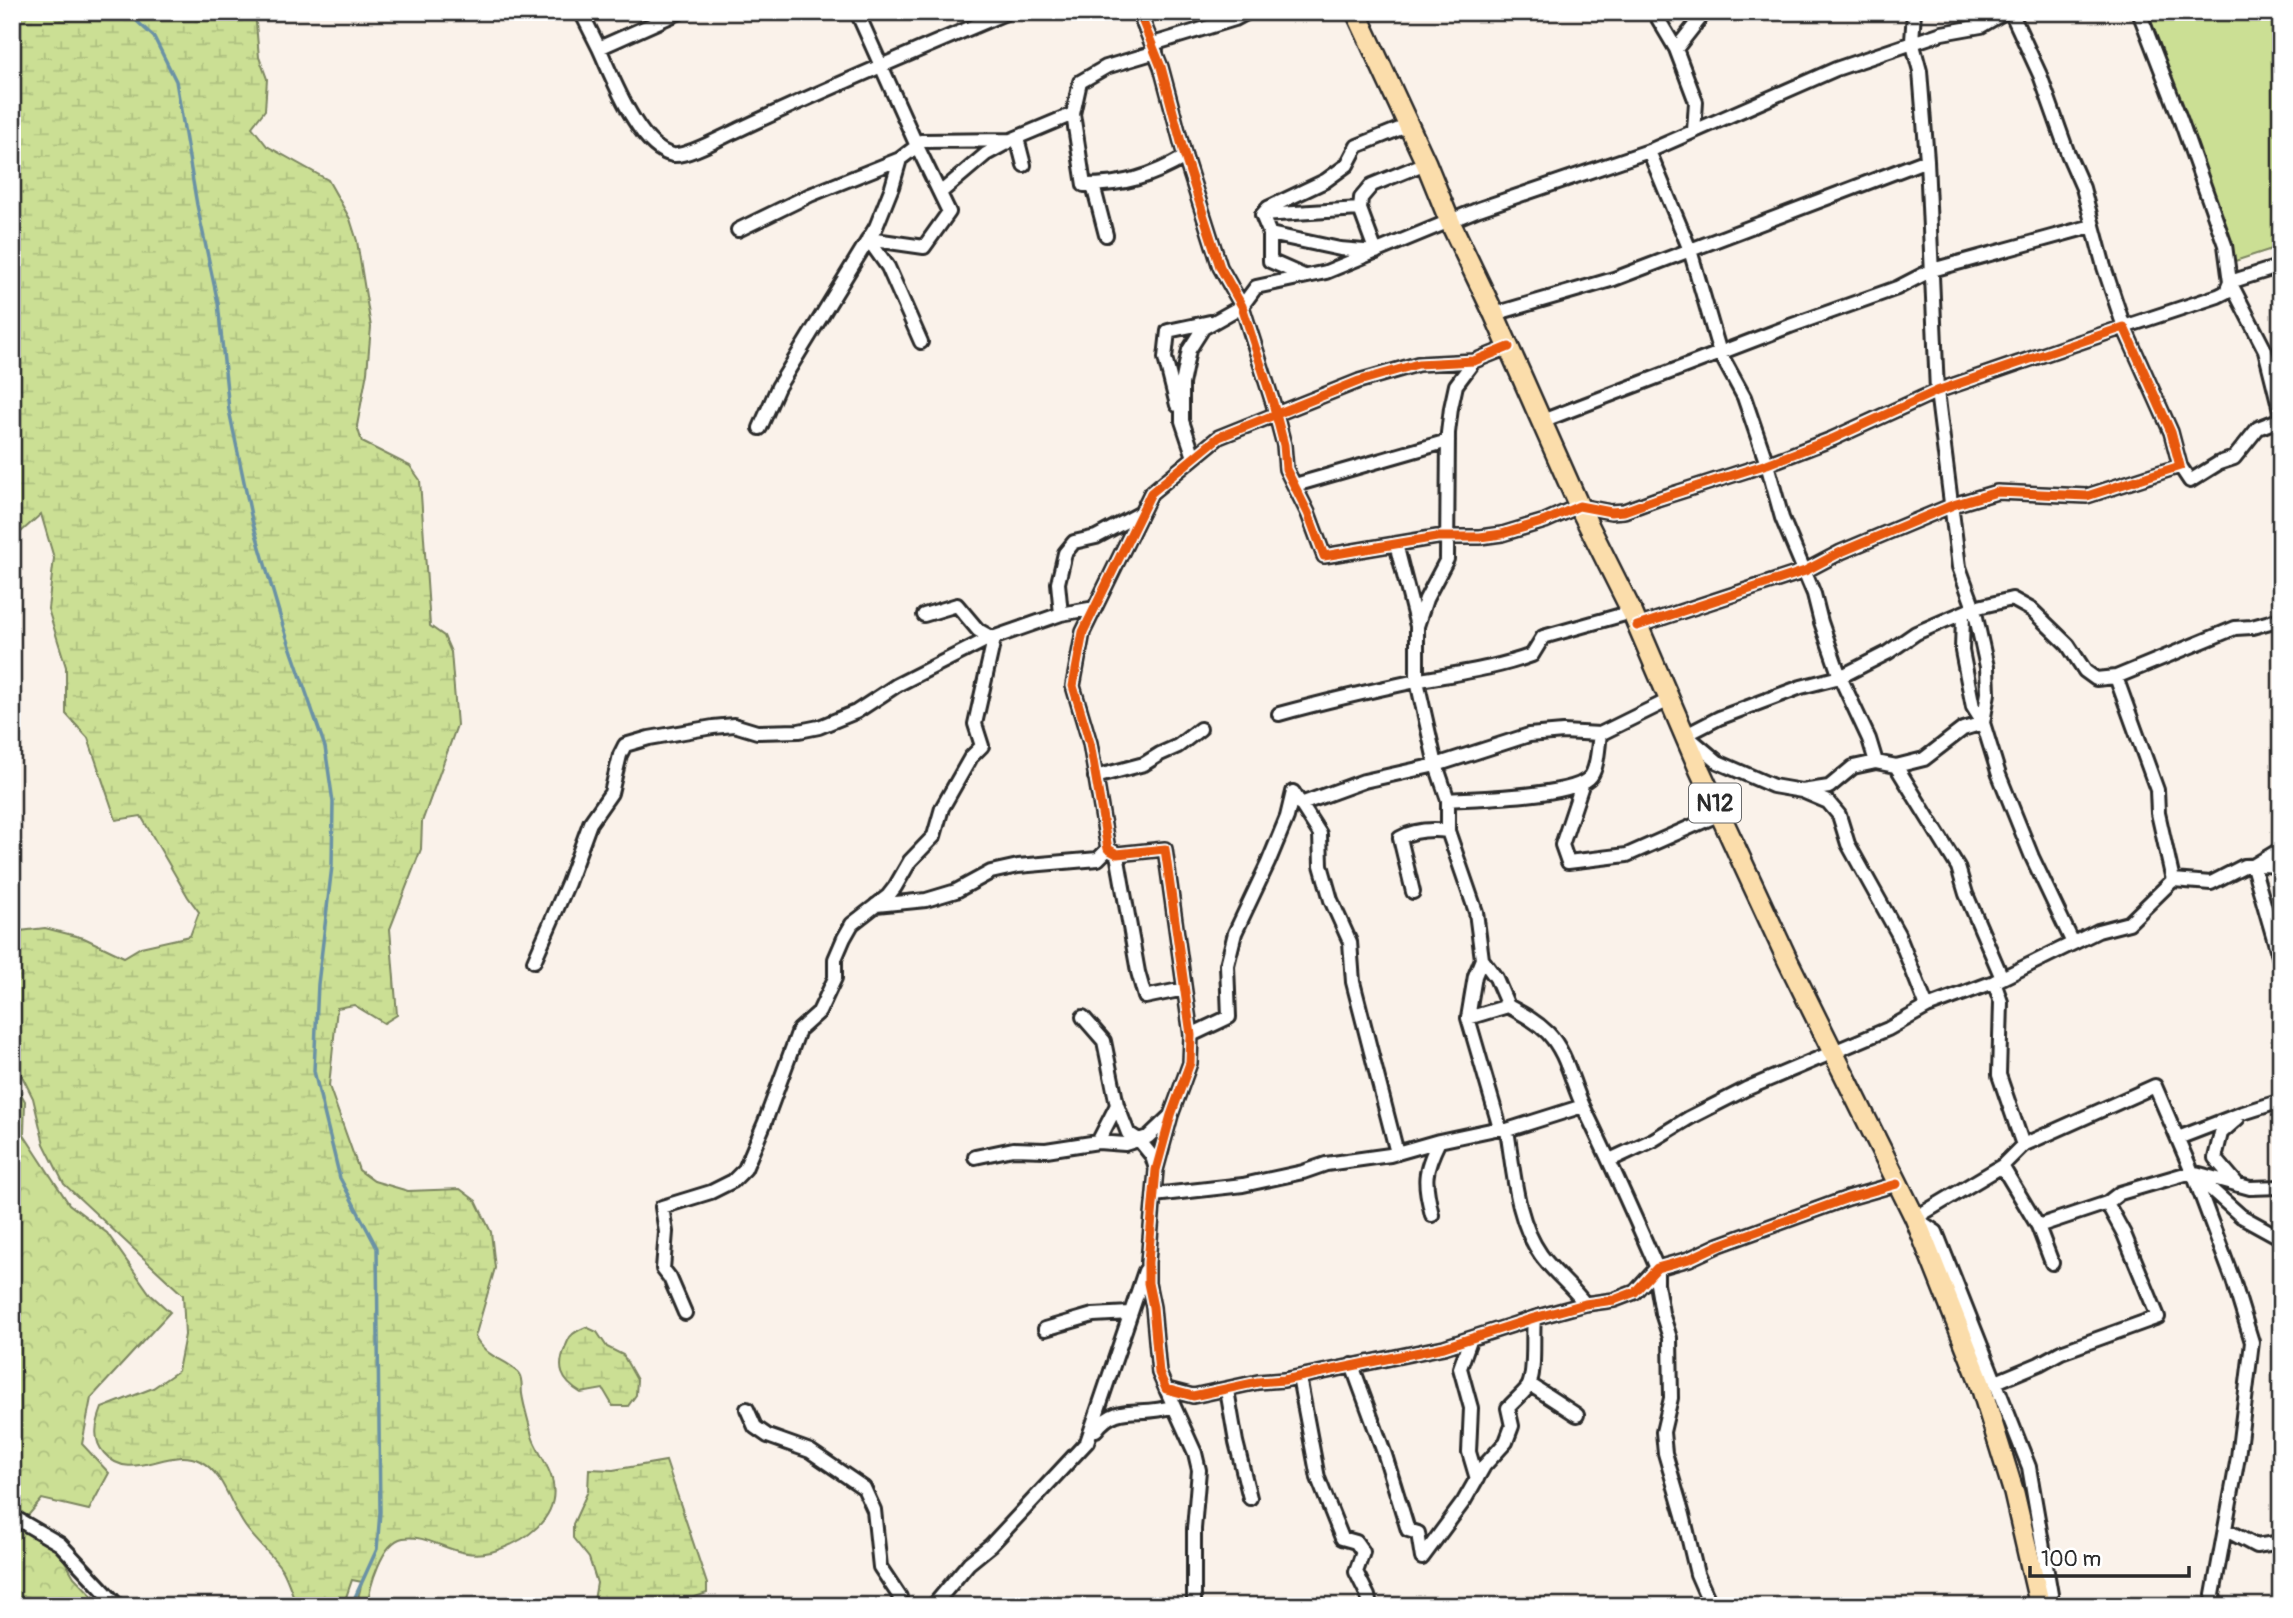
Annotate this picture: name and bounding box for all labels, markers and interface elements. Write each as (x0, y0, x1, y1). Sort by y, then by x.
road number: N12 (1689, 783, 1741, 822)
scale bar (2030, 1534, 2190, 1578)
text: 100 m (2041, 1546, 2101, 1573)

